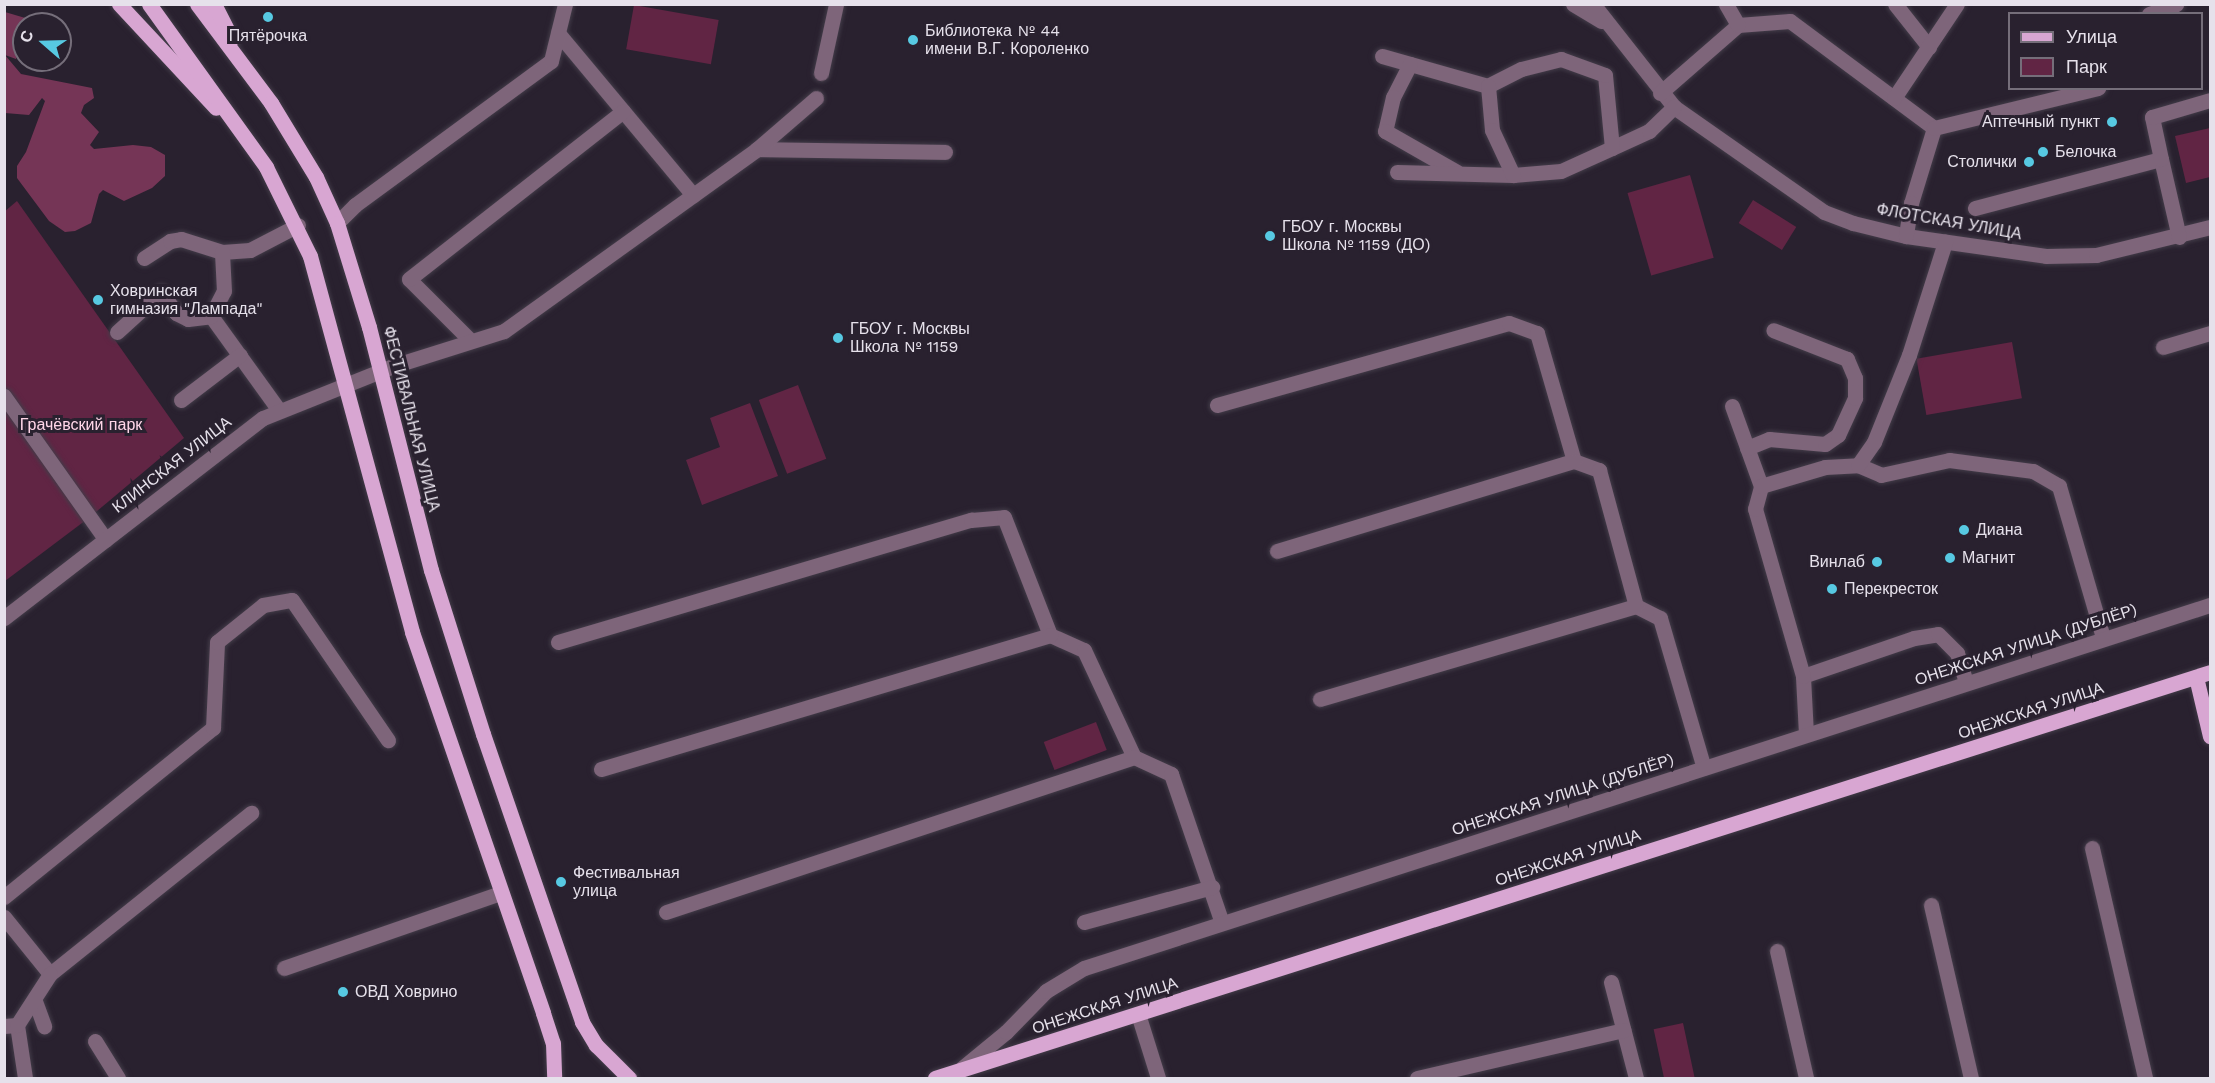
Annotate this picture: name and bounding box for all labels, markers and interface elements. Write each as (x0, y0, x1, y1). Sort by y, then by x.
marker: Пятёрочка (261, 10, 275, 24)
north arrow (12, 12, 72, 72)
legend (2008, 12, 2203, 90)
place label: Библиотека № 44 имени В.Г. Короленко (925, 21, 1089, 59)
place label: Пятёрочка (229, 26, 307, 46)
text: Улица (2066, 26, 2117, 47)
text: С (16, 28, 37, 45)
marker: Библиотека № 44 имени В.Г. Короленко (906, 33, 920, 47)
text: Парк (2066, 56, 2107, 77)
place label: Аптечный пункт (1982, 112, 2100, 132)
marker: Аптечный пункт (2105, 115, 2119, 129)
place label: Белочка (2055, 142, 2117, 162)
marker: Белочка (2036, 145, 2050, 159)
place label: Столички (1947, 152, 2017, 172)
marker: Столички (2022, 155, 2036, 169)
street label: ФЛОТСКАЯ УЛИЦА (1875, 200, 2023, 244)
place label: ГБОУ г. Москвы Школа № 1159 (ДО) (1282, 217, 1431, 255)
marker: ГБОУ г. Москвы Школа № 1159 (ДО) (1263, 229, 1277, 243)
place label: Ховринская гимназия "Лампада" (110, 281, 263, 319)
marker: Ховринская гимназия "Лампада" (91, 293, 105, 307)
place label: ГБОУ г. Москвы Школа № 1159 (850, 319, 970, 357)
street label: ФЕСТИВАЛЬНАЯ УЛИЦА (379, 324, 443, 514)
marker: ГБОУ г. Москвы Школа № 1159 (831, 331, 845, 345)
street label: КЛИНСКАЯ УЛИЦА (109, 413, 235, 517)
park label: Грачёвский парк (20, 415, 142, 435)
place label: Диана (1976, 520, 2022, 540)
marker: Диана (1957, 523, 1971, 537)
place label: Магнит (1962, 548, 2015, 568)
marker: Магнит (1943, 551, 1957, 565)
place label: Винлаб (1809, 552, 1865, 572)
marker: Винлаб (1870, 555, 1884, 569)
place label: Перекресток (1844, 579, 1938, 599)
marker: Перекресток (1825, 582, 1839, 596)
street label: ОНЕЖСКАЯ УЛИЦА (ДУБЛЁР) (1913, 600, 2139, 690)
street label: ОНЕЖСКАЯ УЛИЦА (1956, 678, 2106, 744)
street label: ОНЕЖСКАЯ УЛИЦА (ДУБЛЁР) (1450, 750, 1676, 840)
street label: ОНЕЖСКАЯ УЛИЦА (1493, 825, 1643, 891)
place label: Фестивальная улица (573, 863, 680, 901)
marker: Фестивальная улица (554, 875, 568, 889)
street label: ОНЕЖСКАЯ УЛИЦА (1030, 973, 1180, 1039)
place label: ОВД Ховрино (355, 982, 458, 1002)
marker: ОВД Ховрино (336, 985, 350, 999)

